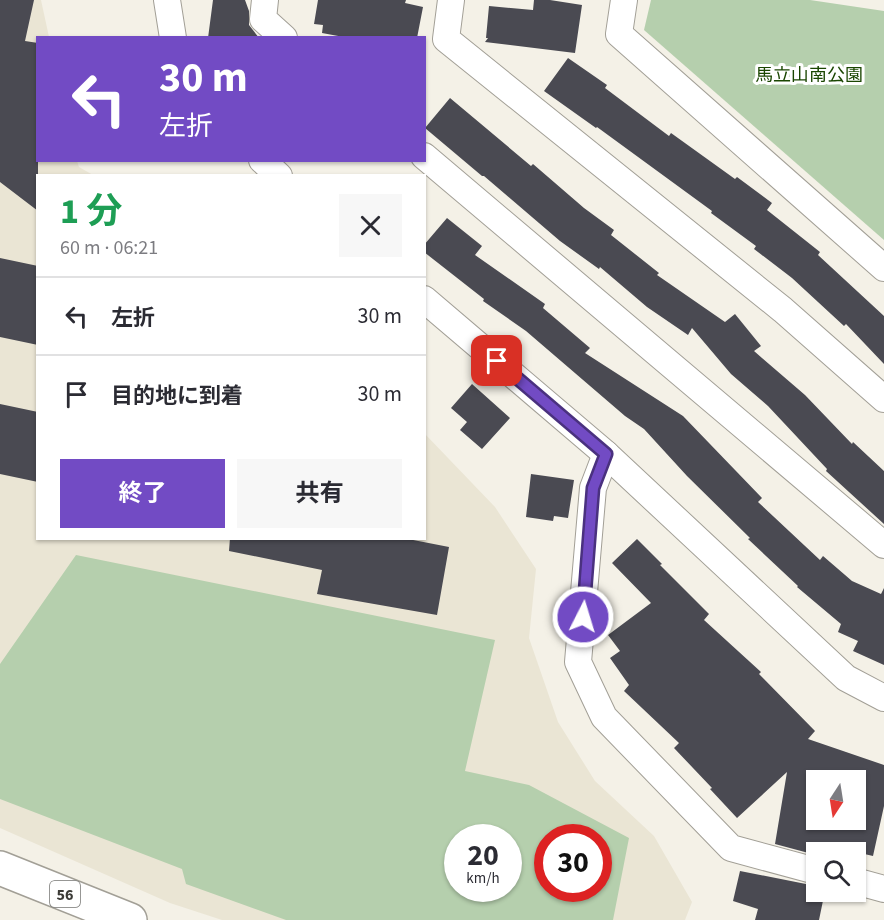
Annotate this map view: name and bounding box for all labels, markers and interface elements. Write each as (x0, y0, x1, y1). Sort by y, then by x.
text: 30 m (159, 48, 248, 108)
icon: left (60, 60, 138, 138)
park label: 馬立山南公園 (755, 63, 863, 88)
text: 左折 (159, 107, 213, 146)
text: 1 分 (60, 186, 122, 237)
button: close (339, 194, 402, 257)
text: 60 m · 06:21 (60, 234, 158, 262)
icon: left (60, 300, 93, 333)
text: 30 m (357, 300, 402, 332)
text: 左折 (111, 302, 155, 334)
pin (471, 335, 522, 386)
icon: arrive (480, 344, 513, 377)
icon: arrive (60, 378, 93, 411)
text: 30 m (357, 378, 402, 410)
text: 目的地に到着 (111, 380, 243, 412)
button: 終了 (60, 459, 225, 528)
button: 共有 (237, 459, 402, 528)
position arrow (551, 585, 615, 649)
north arrow (806, 770, 866, 830)
map controls (806, 770, 866, 902)
speed limit sign: 30 (534, 824, 612, 902)
text: 20 (467, 834, 499, 877)
button: search (806, 842, 866, 902)
text: km/h (466, 868, 500, 889)
road number: 56 (50, 881, 80, 907)

